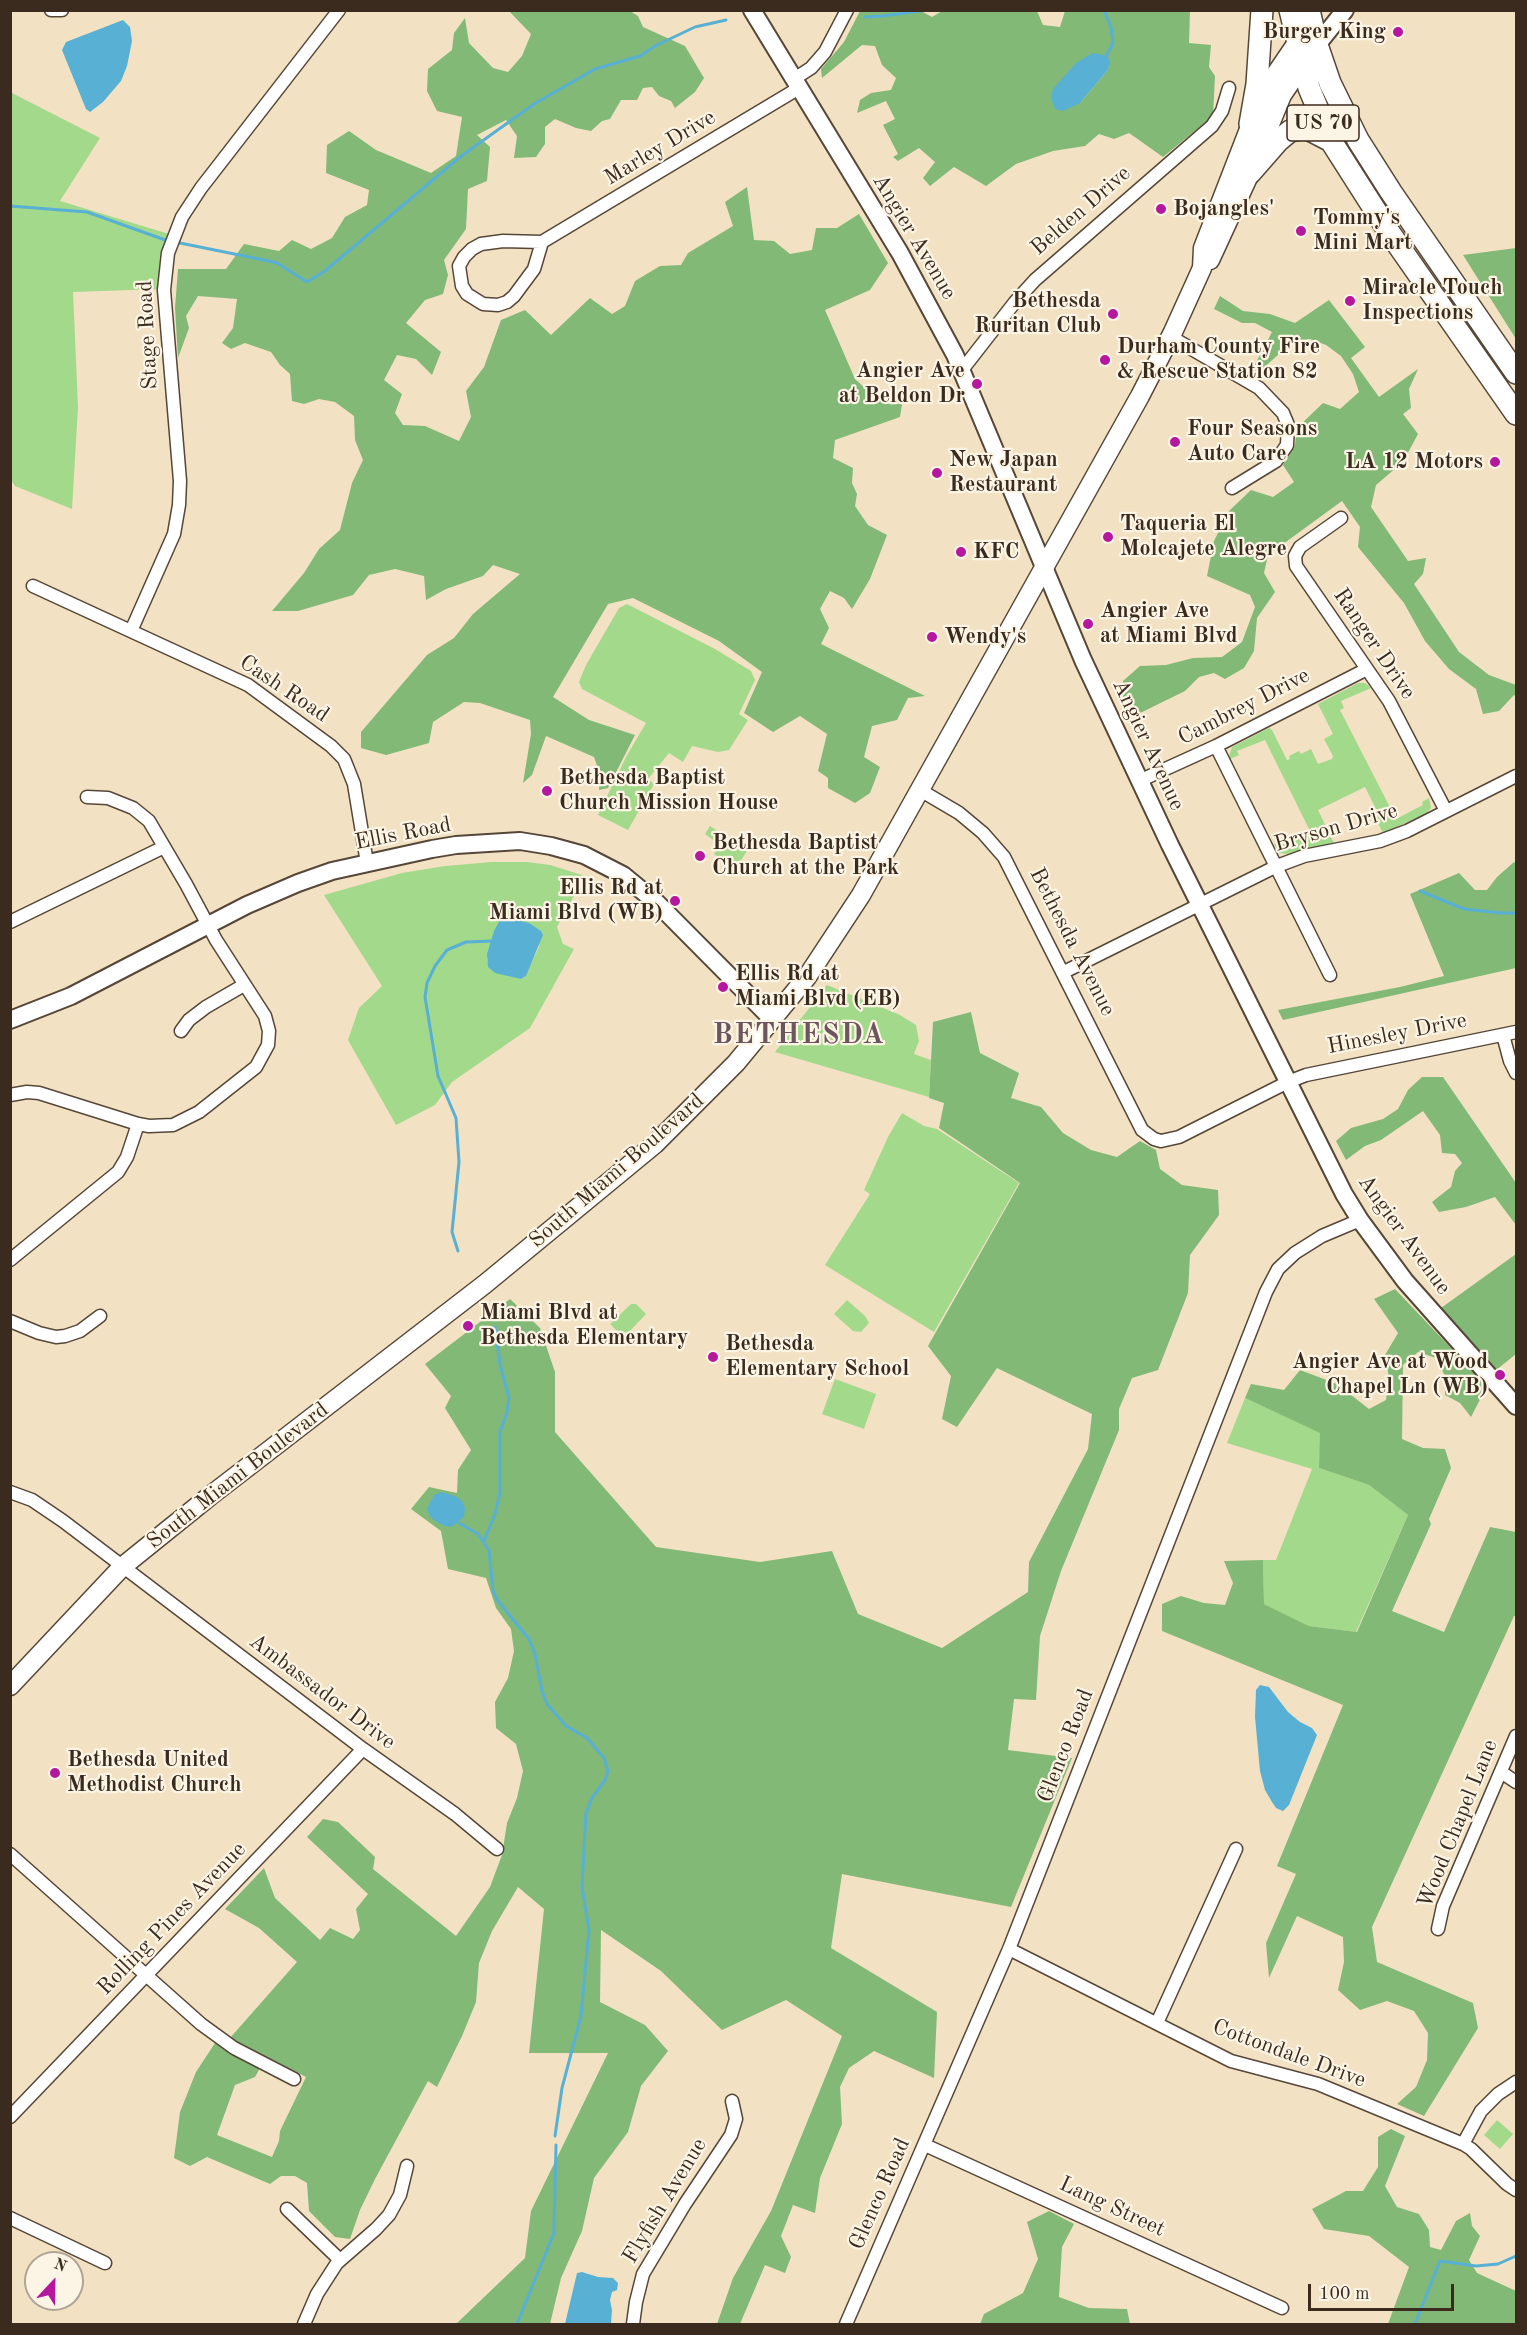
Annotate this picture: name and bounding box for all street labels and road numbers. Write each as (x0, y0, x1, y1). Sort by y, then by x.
street label: Marley Drive (600, 104, 720, 192)
road number: US 70 (1287, 105, 1359, 141)
street label: Belden Drive (1026, 160, 1136, 262)
street label: Angier Avenue (866, 169, 962, 305)
street label: Stage Road (132, 280, 164, 390)
street label: Ranger Drive (1327, 583, 1421, 705)
street label: Cash Road (234, 649, 334, 729)
street label: Cambrey Drive (1174, 663, 1314, 751)
street label: Angier Avenue (1106, 675, 1190, 815)
street label: Bryson Drive (1271, 798, 1401, 858)
street label: Ellis Road (353, 812, 453, 856)
street label: Bethesda Avenue (1023, 863, 1121, 1021)
street label: Hinesley Drive (1325, 1008, 1469, 1060)
street label: South Miami Boulevard (524, 1088, 710, 1254)
street label: Angier Avenue (1352, 1170, 1456, 1300)
street label: South Miami Boulevard (142, 1397, 334, 1555)
street label: Ambassador Drive (243, 1628, 401, 1756)
street label: Glenco Road (1032, 1686, 1100, 1806)
street label: Wood Chapel Lane (1412, 1736, 1504, 1912)
street label: Rolling Pines Avenue (92, 1837, 252, 2001)
street label: Cottondale Drive (1209, 2014, 1369, 2094)
street label: Flyfish Avenue (617, 2133, 713, 2269)
street label: Glenco Road (844, 2134, 916, 2254)
street label: Lang Street (1055, 2171, 1169, 2243)

